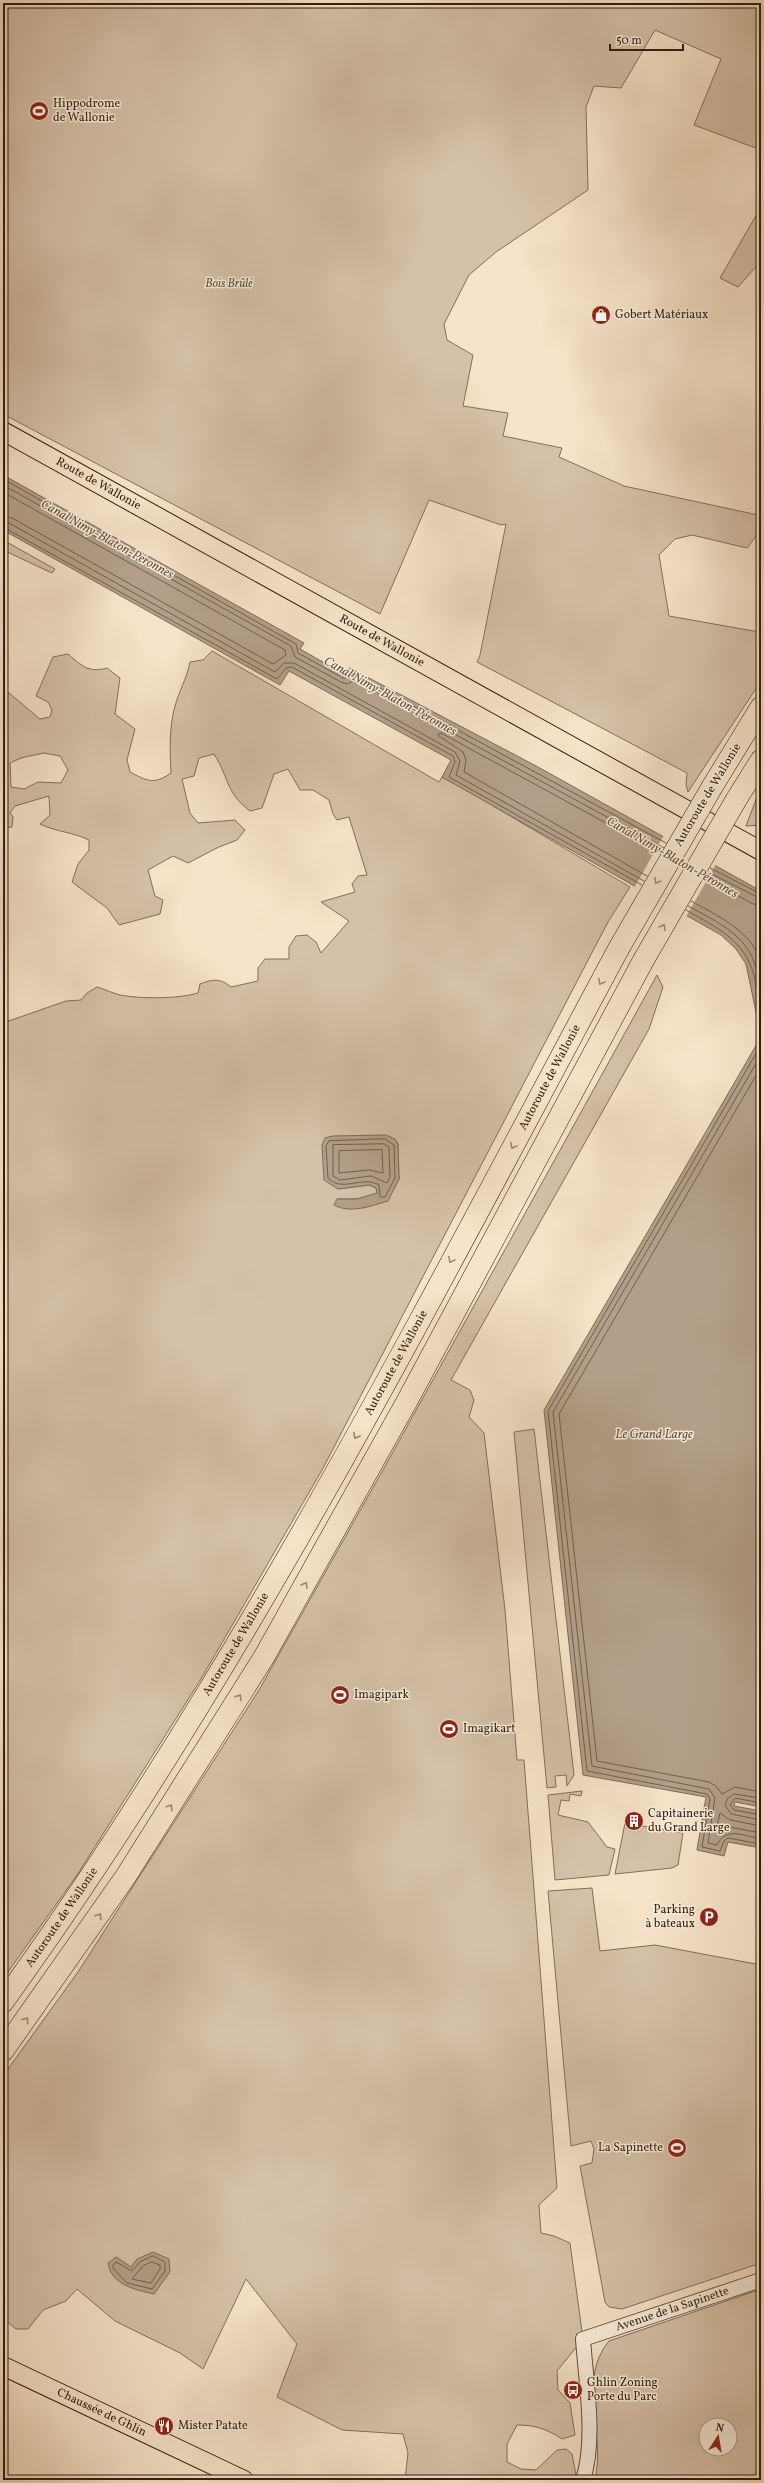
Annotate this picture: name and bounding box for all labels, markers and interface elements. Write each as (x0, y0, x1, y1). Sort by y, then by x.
scale bar (610, 26, 683, 52)
text: 50 m (616, 33, 642, 49)
place label: Hippodrome de Wallonie (53, 96, 121, 126)
sports icon: Hippodrome de Wallonie (28, 100, 50, 122)
park label: Bois Brûlé (205, 276, 253, 292)
shop icon: Gobert Matériaux (590, 304, 612, 326)
place label: Gobert Matériaux (615, 307, 708, 323)
street label: Route de Wallonie (53, 454, 144, 514)
water label: Canal Nimy-Blaton-Péronnes (37, 496, 177, 584)
street label: Route de Wallonie (336, 611, 427, 671)
water label: Canal Nimy-Blaton-Péronnes (320, 653, 460, 741)
street label: Autoroute de Wallonie (671, 740, 745, 849)
water label: Canal Nimy-Blaton-Péronnes (603, 813, 742, 903)
one-way arrow (655, 877, 662, 884)
one-way arrow (658, 924, 665, 931)
one-way arrow (598, 978, 605, 985)
street label: Autoroute de Wallonie (515, 1021, 585, 1133)
one-way arrow (510, 1142, 518, 1149)
one-way arrow (449, 1256, 456, 1264)
street label: Autoroute de Wallonie (361, 1307, 432, 1418)
water label: Le Grand Large (615, 1426, 693, 1444)
one-way arrow (354, 1432, 361, 1439)
one-way arrow (300, 1582, 307, 1589)
street label: Autoroute de Wallonie (199, 1590, 273, 1699)
sports icon: Imagipark (329, 1684, 351, 1706)
place label: Imagipark (354, 1687, 409, 1703)
one-way arrow (234, 1694, 242, 1701)
sports icon: Imagikart (438, 1718, 460, 1740)
place label: Imagikart (463, 1721, 515, 1737)
one-way arrow (165, 1805, 172, 1812)
place label: Capitainerie du Grand Large (648, 1806, 730, 1836)
building icon: Capitainerie du Grand Large (623, 1810, 645, 1832)
street label: Autoroute de Wallonie (22, 1864, 102, 1971)
place label: Parking à bateaux (645, 1902, 695, 1932)
parking icon: Parking à bateaux (698, 1906, 720, 1928)
one-way arrow (94, 1914, 101, 1921)
one-way arrow (21, 2017, 28, 2024)
sports icon: La Sapinette (666, 2137, 688, 2159)
place label: La Sapinette (598, 2140, 663, 2156)
street label: Avenue de la Sapinette (614, 2283, 731, 2336)
place label: Ghlin Zoning Porte du Parc (587, 2375, 658, 2405)
bus stop icon: Ghlin Zoning Porte du Parc (562, 2379, 584, 2401)
street label: Chaussée de Ghlin (54, 2385, 149, 2441)
restaurant icon: Mister Patate (153, 2415, 175, 2437)
north arrow (698, 2417, 738, 2457)
place label: Mister Patate (178, 2418, 248, 2434)
text: N (714, 2421, 725, 2437)

